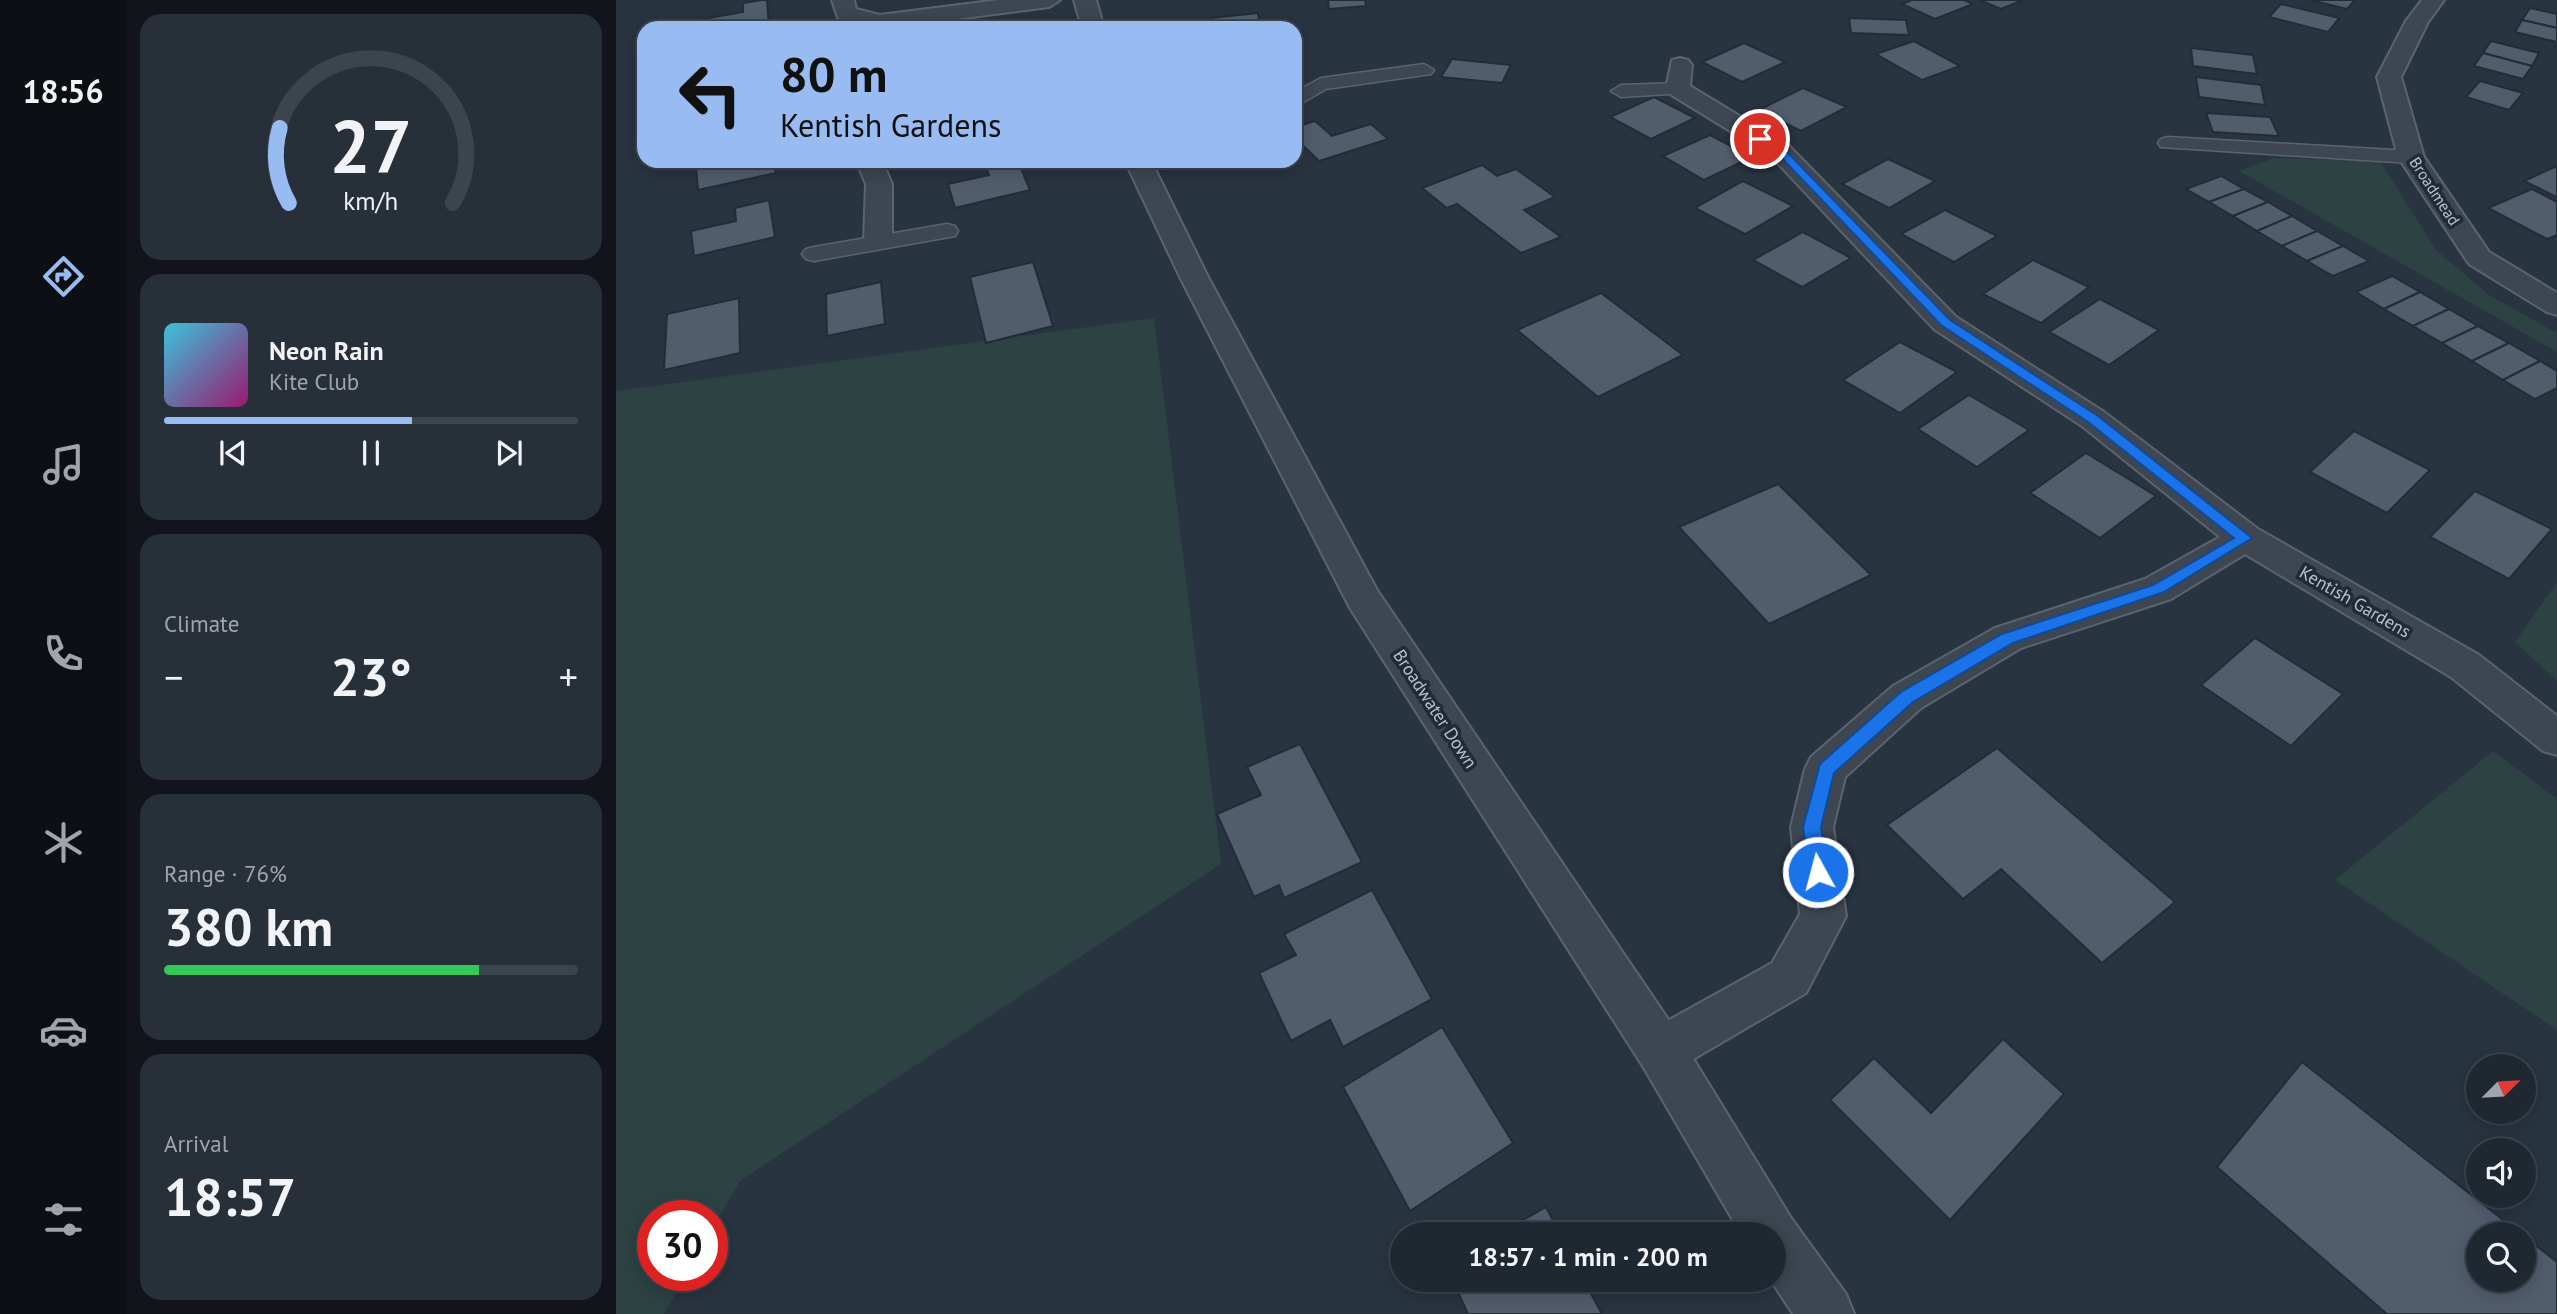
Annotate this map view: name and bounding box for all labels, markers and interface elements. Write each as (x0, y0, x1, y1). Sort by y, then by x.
text: 80 m (780, 42, 887, 106)
icon: left (665, 49, 756, 140)
text: 18:56 (22, 70, 104, 112)
text: 27 (330, 99, 412, 193)
text: Kentish Gardens (780, 104, 1001, 146)
pin (1730, 109, 1790, 169)
icon: arrive (1741, 120, 1779, 158)
street label: Broadmead (2405, 153, 2465, 229)
text: km/h (344, 185, 398, 217)
icon: directions (39, 252, 88, 301)
text: Neon Rain (269, 334, 384, 367)
text: Kite Club (269, 367, 359, 396)
icon: previous (214, 434, 252, 472)
icon: pause (352, 434, 390, 472)
icon: next (490, 434, 528, 472)
icon: music (39, 440, 88, 489)
street label: Kentish Gardens (2296, 560, 2415, 643)
text: Climate (164, 609, 239, 638)
icon: phone (39, 629, 88, 678)
text: 23° (330, 643, 412, 710)
street label: Broadwater Down (1388, 645, 1482, 773)
text: − (164, 652, 183, 701)
text: + (559, 652, 578, 701)
icon: climate (39, 818, 88, 867)
position arrow (1781, 835, 1855, 909)
text: Range · 76% (164, 859, 287, 888)
text: 380 km (164, 893, 333, 960)
icon: car (39, 1006, 88, 1055)
north arrow (2466, 1054, 2536, 1124)
map controls (2466, 1054, 2536, 1292)
text: Arrival (164, 1129, 228, 1158)
button: sound (2466, 1138, 2536, 1208)
text: 18:57 (164, 1163, 296, 1230)
icon: filters (39, 1195, 88, 1244)
speed limit sign: 30 (637, 1200, 728, 1291)
button: search (2466, 1222, 2536, 1292)
text: 18:57 · 1 min · 200 m (1468, 1240, 1708, 1273)

